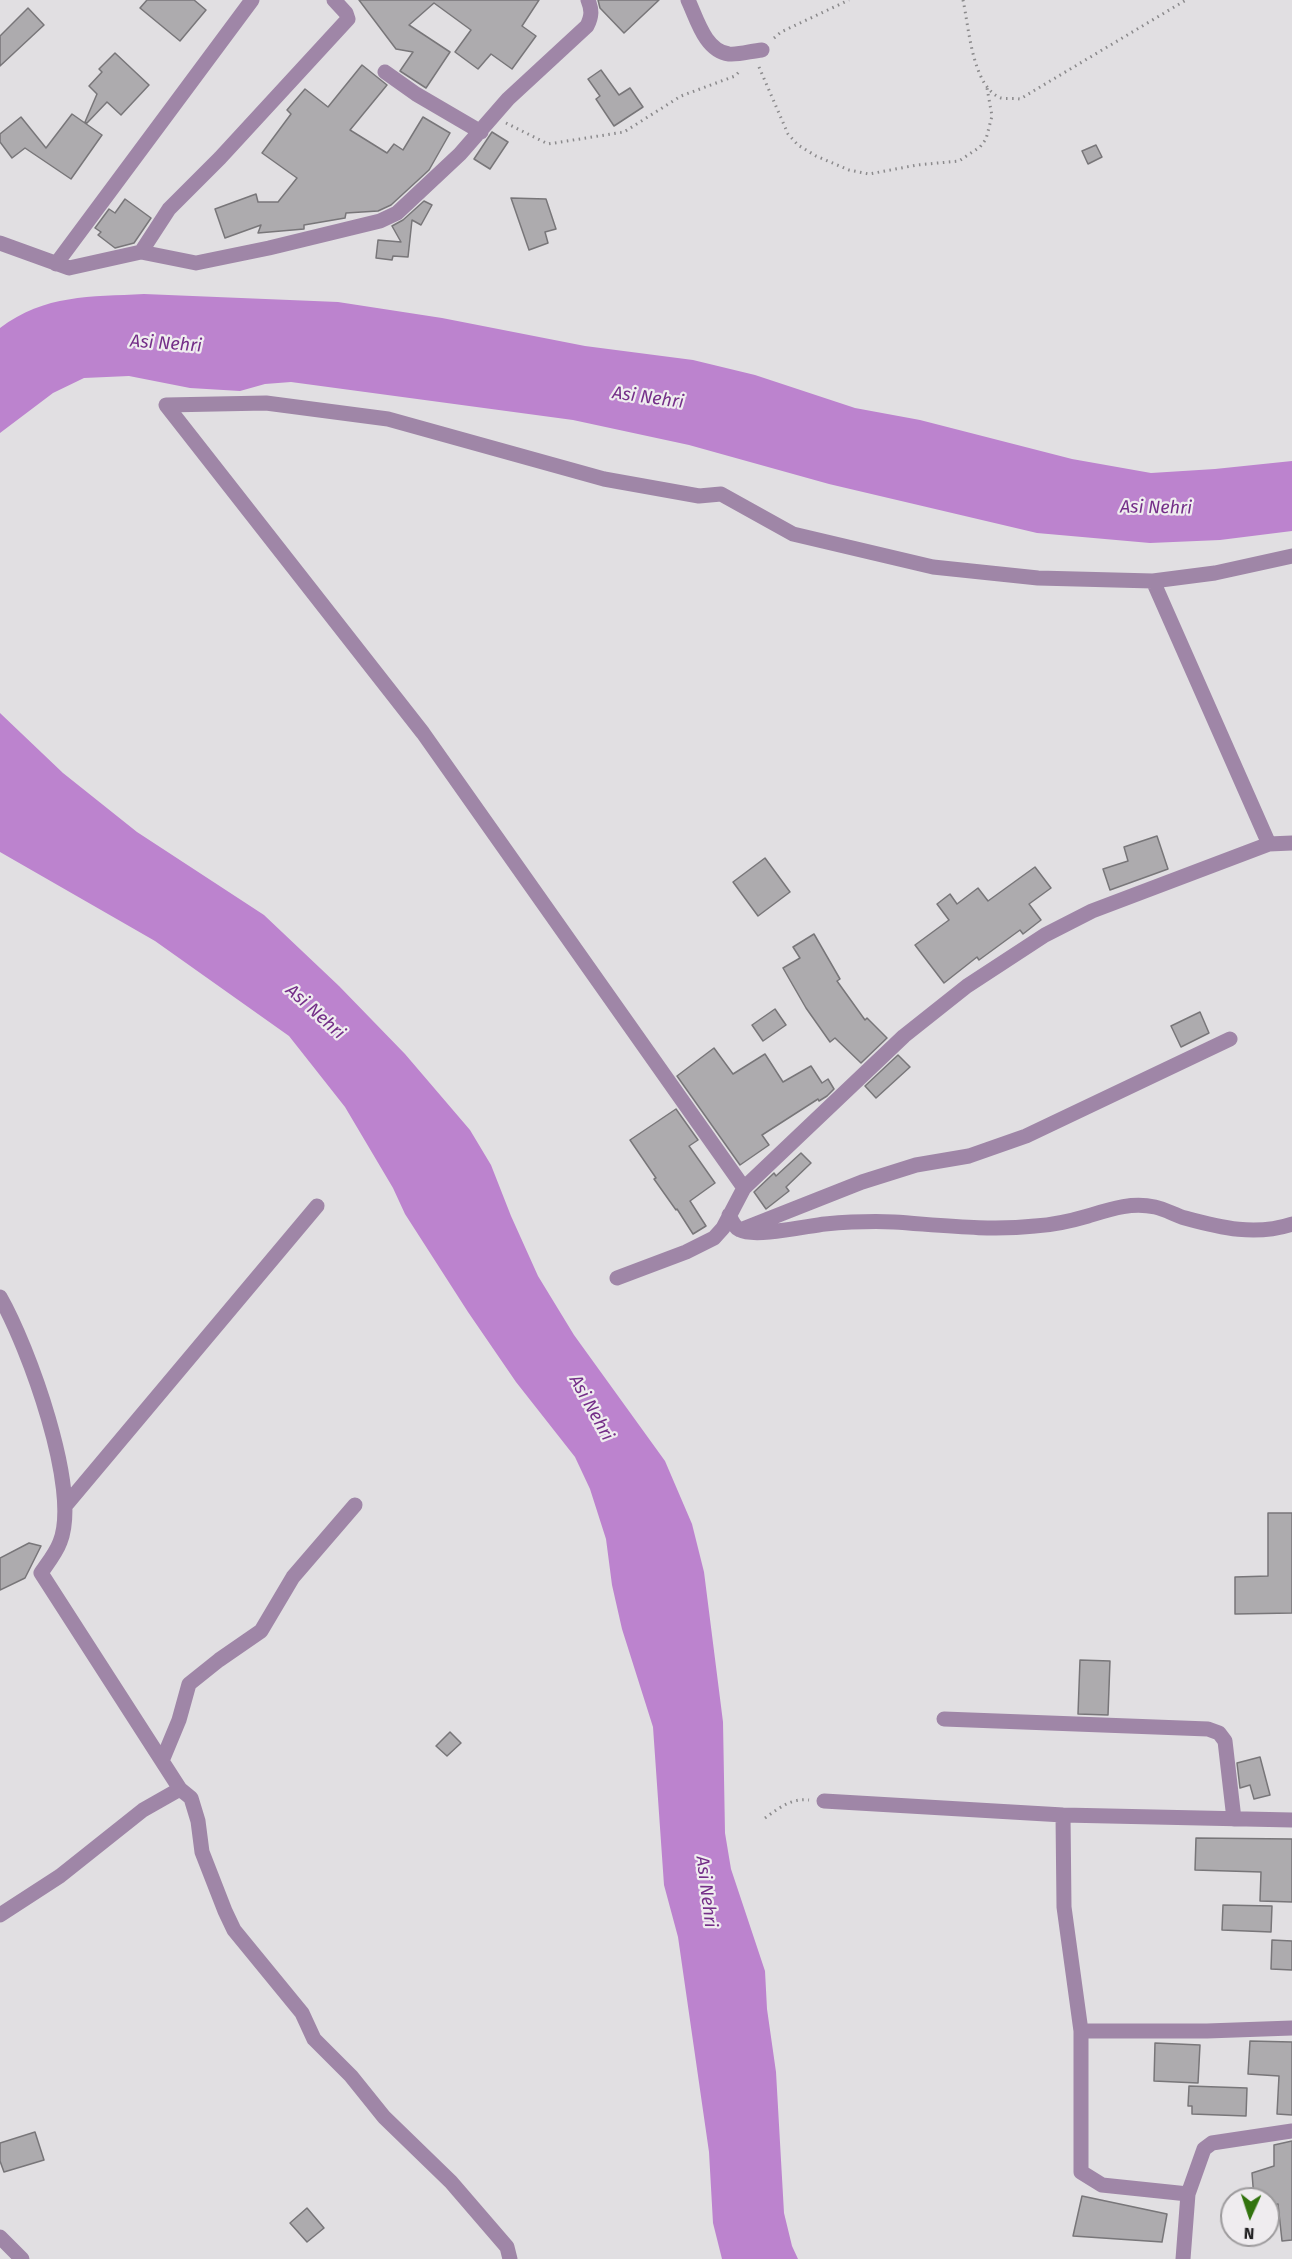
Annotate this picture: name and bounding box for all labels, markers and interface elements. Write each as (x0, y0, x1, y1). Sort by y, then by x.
water label: Asi Nehri (129, 331, 203, 357)
water label: Asi Nehri (611, 382, 685, 414)
water label: Asi Nehri (1120, 497, 1192, 519)
water label: Asi Nehri (281, 980, 349, 1044)
water label: Asi Nehri (564, 1371, 618, 1445)
water label: Asi Nehri (691, 1855, 721, 1929)
north arrow (1220, 2187, 1280, 2247)
text: N (1243, 2224, 1255, 2243)

